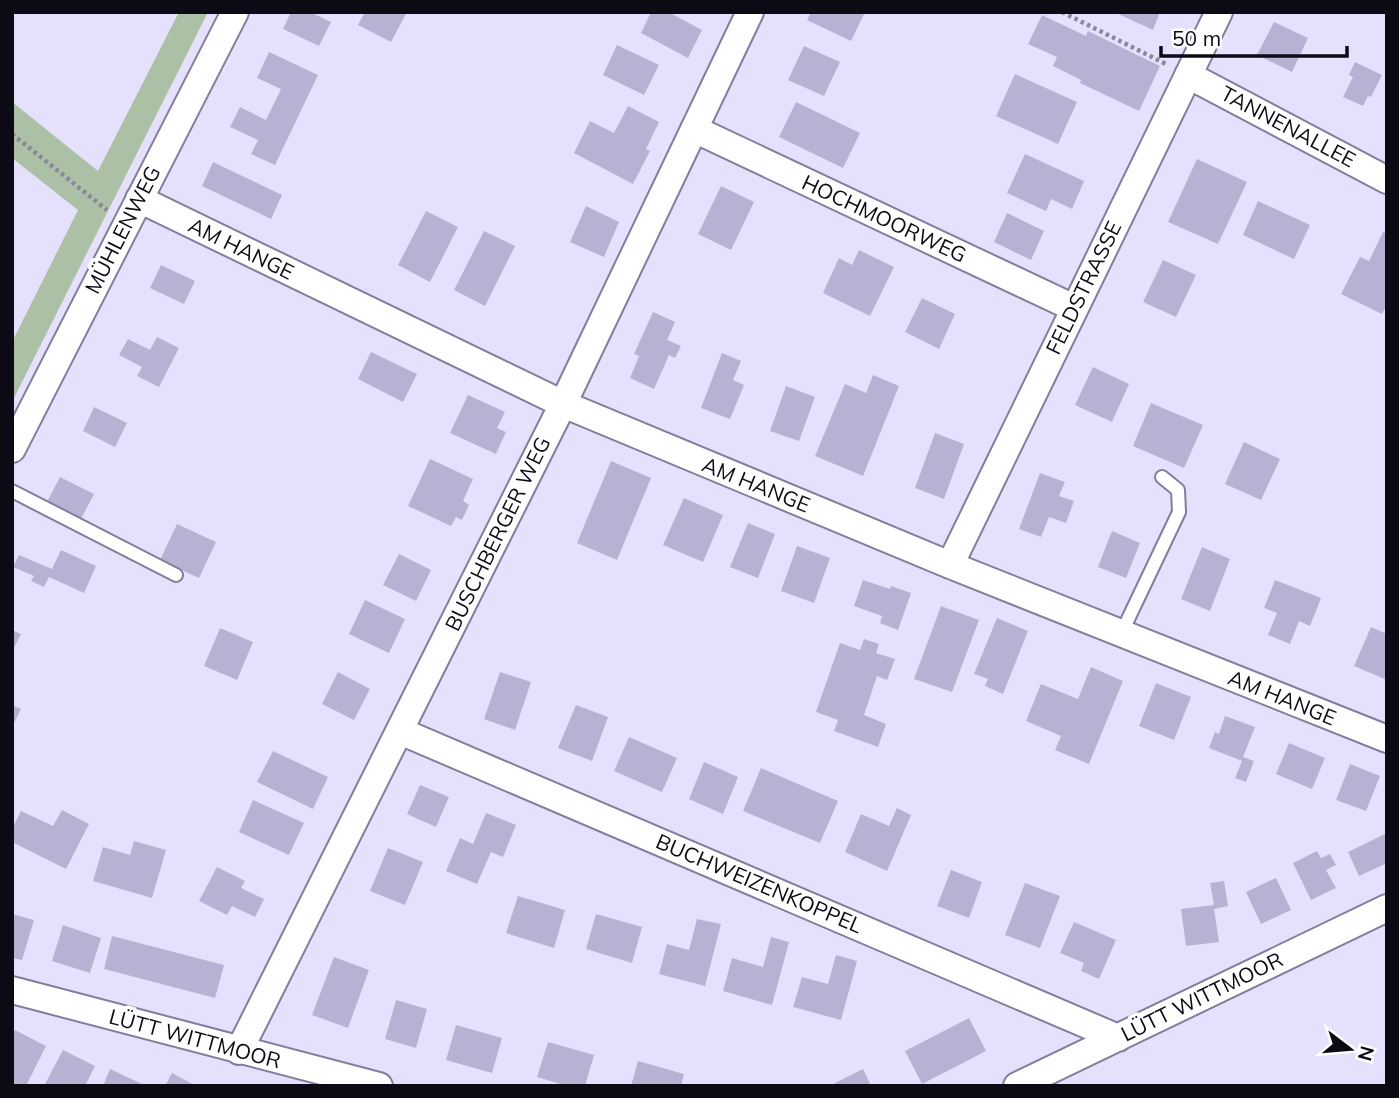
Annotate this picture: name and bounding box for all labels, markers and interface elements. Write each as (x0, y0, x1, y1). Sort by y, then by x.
scale bar (1161, 14, 1346, 58)
text: 50 m (1172, 25, 1221, 51)
street label: TANNENALLEE (1217, 80, 1360, 173)
street label: MÜHLENWEG (79, 161, 165, 298)
street label: HOCHMOORWEG (798, 169, 971, 268)
street label: AM HANGE (185, 211, 298, 285)
street label: FELDSTRASSE (1040, 217, 1127, 358)
street label: BUSCHBERGER WEG (439, 432, 555, 635)
street label: AM HANGE (699, 451, 814, 517)
street label: AM HANGE (1225, 664, 1340, 730)
street label: BUCHWEIZENKOPPEL (652, 828, 867, 939)
street label: LÜTT WITTMOOR (1116, 946, 1287, 1047)
street label: LÜTT WITTMOOR (107, 1003, 284, 1073)
north arrow (1315, 1014, 1385, 1084)
text: N (1353, 1043, 1380, 1064)

